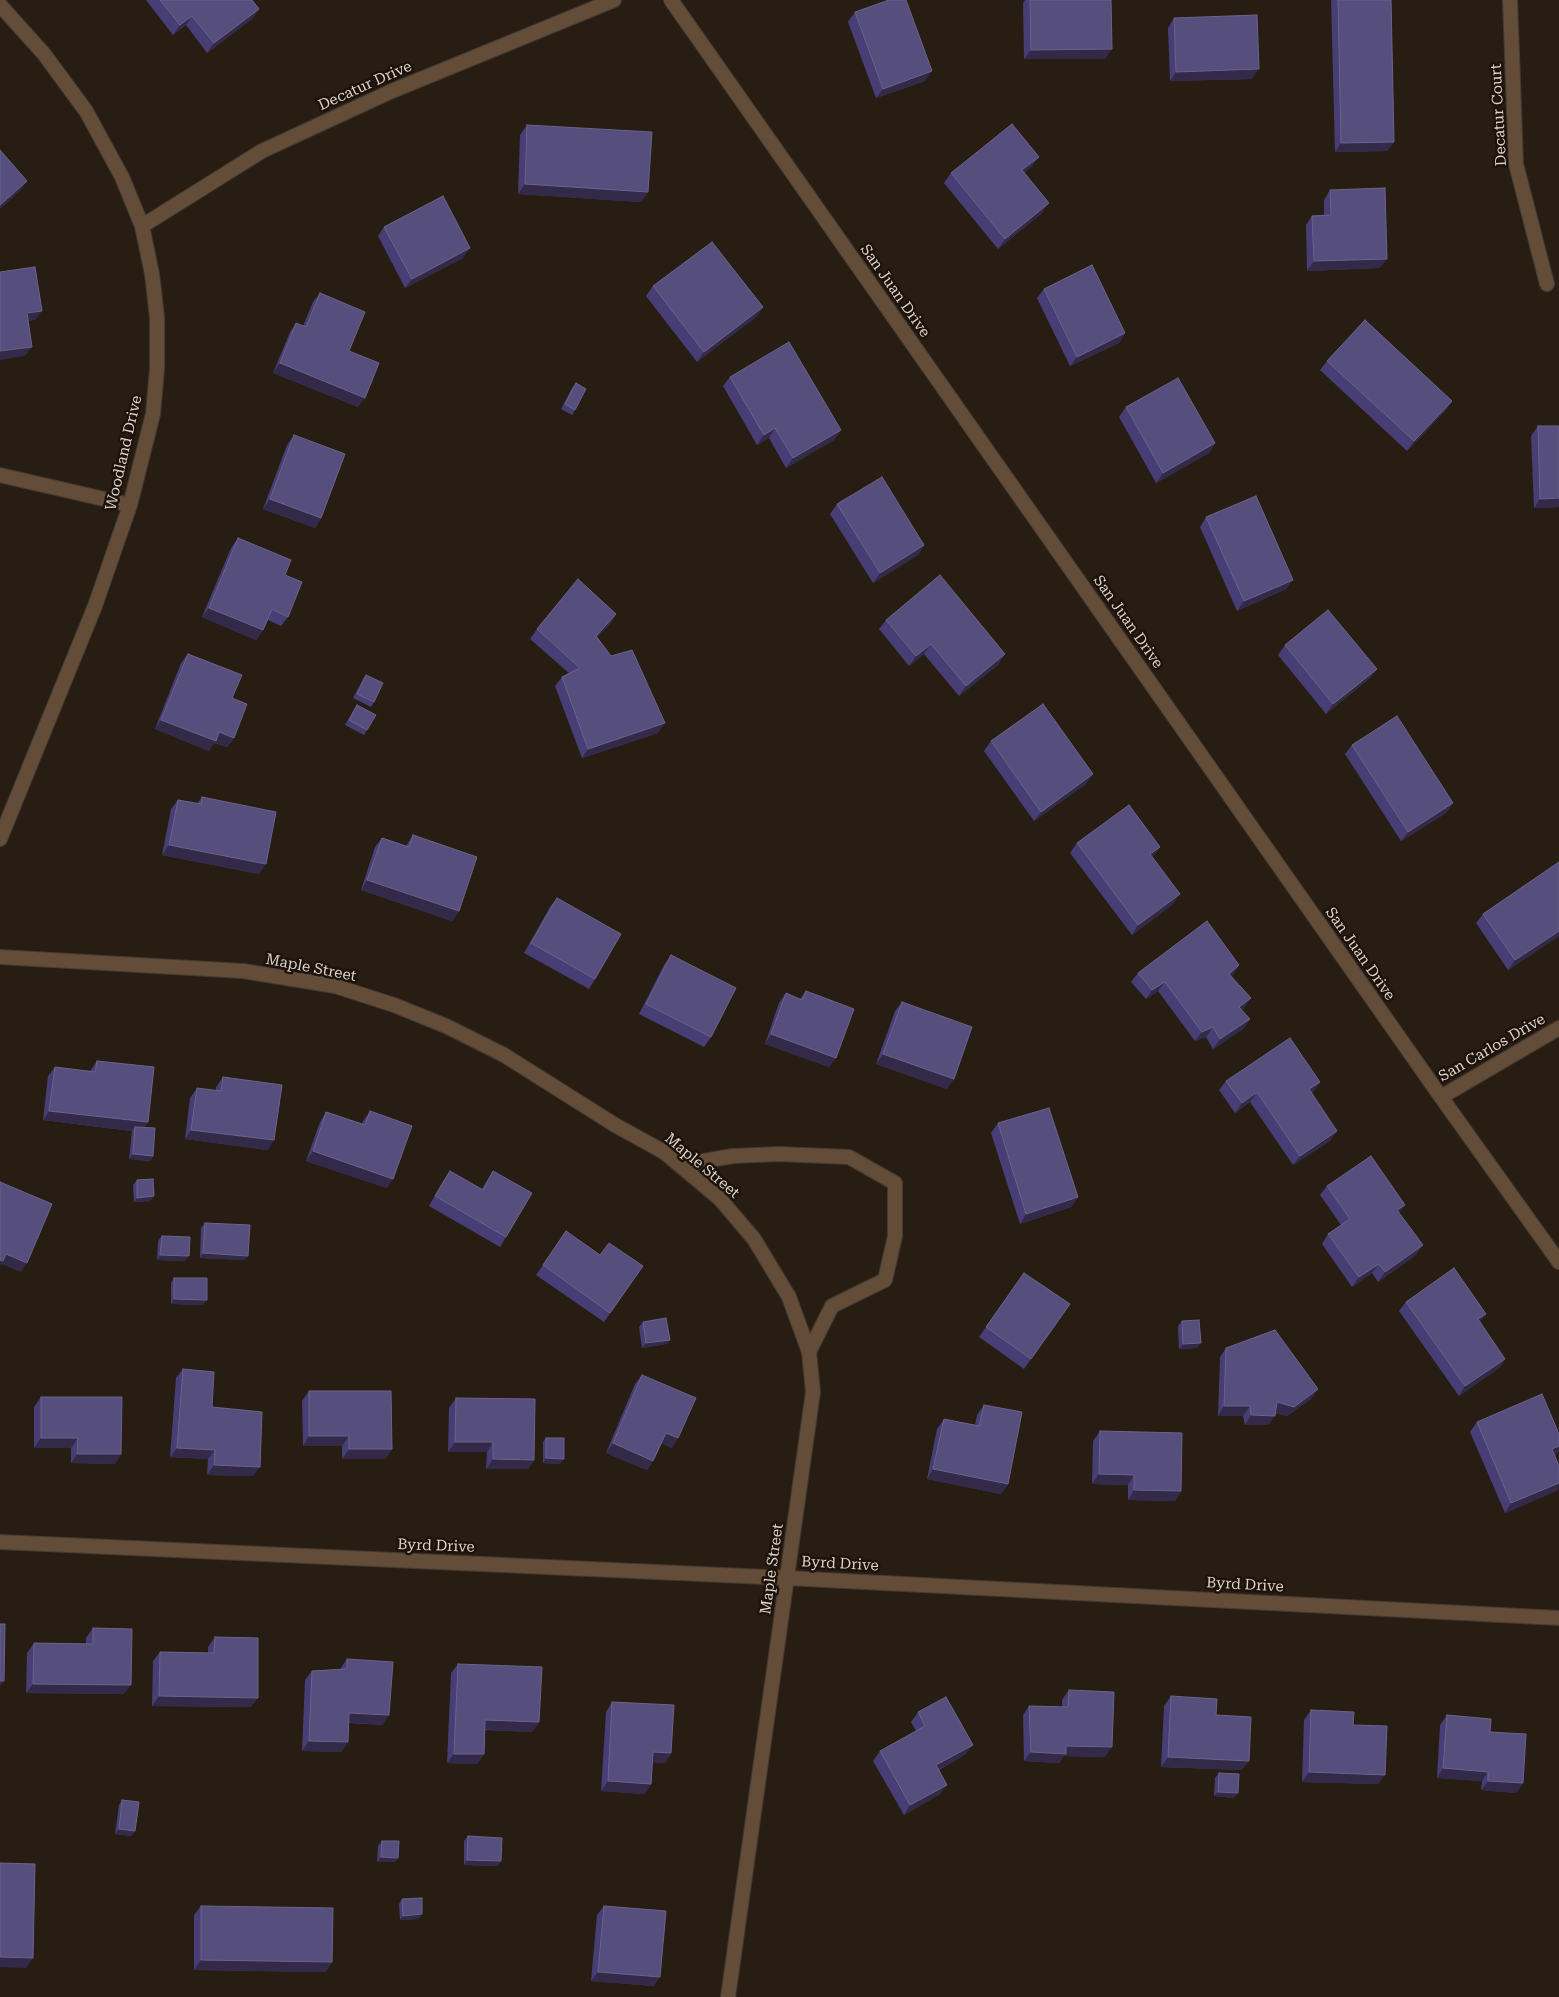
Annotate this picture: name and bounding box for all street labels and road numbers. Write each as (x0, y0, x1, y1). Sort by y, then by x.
street label: Decatur Drive (315, 57, 415, 115)
street label: Decatur Court (1487, 63, 1511, 167)
street label: San Juan Drive (856, 241, 934, 341)
street label: Woodland Drive (102, 394, 146, 512)
street label: San Juan Drive (1089, 572, 1167, 672)
street label: San Juan Drive (1321, 904, 1399, 1004)
street label: Maple Street (264, 950, 358, 986)
street label: San Carlos Drive (1436, 1010, 1548, 1086)
street label: Maple Street (661, 1130, 743, 1202)
street label: Maple Street (757, 1522, 787, 1616)
street label: Byrd Drive (397, 1536, 475, 1556)
street label: Byrd Drive (801, 1553, 879, 1575)
street label: Byrd Drive (1206, 1574, 1284, 1596)

